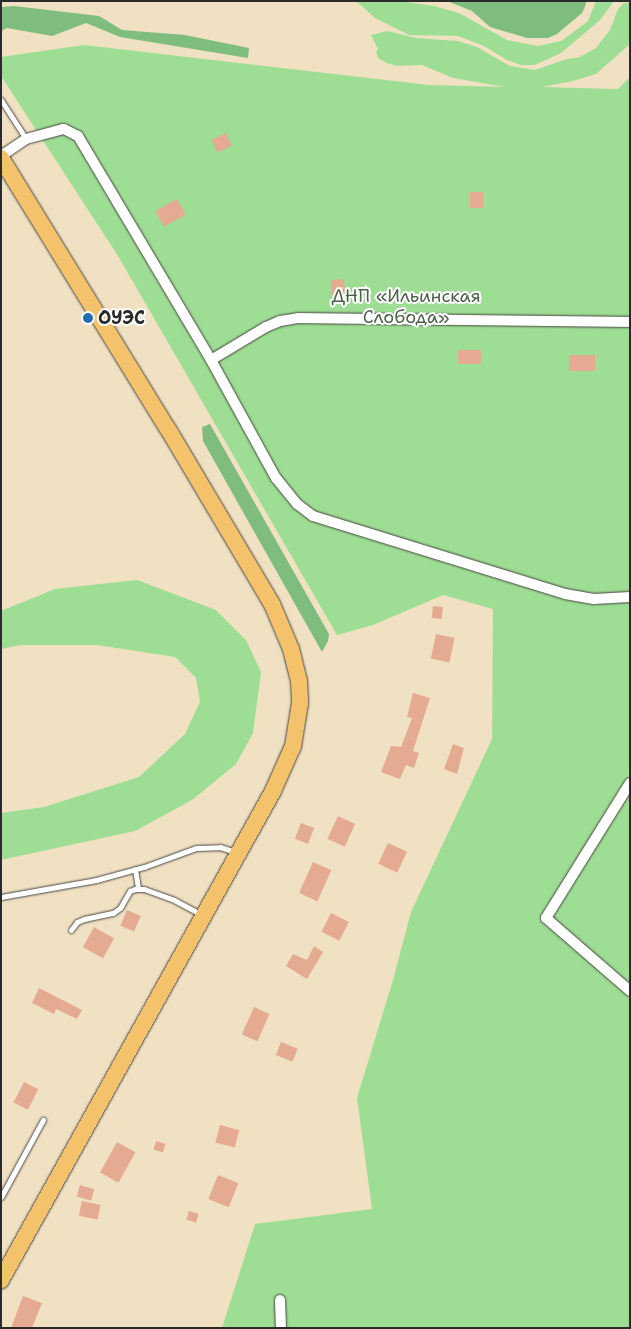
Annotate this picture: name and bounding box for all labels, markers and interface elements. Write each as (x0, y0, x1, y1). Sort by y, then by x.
park label: ДНП «Ильинская Слобода» (331, 286, 481, 328)
place label: ОУЭС (98, 307, 145, 329)
marker: ОУЭС (82, 312, 94, 324)

